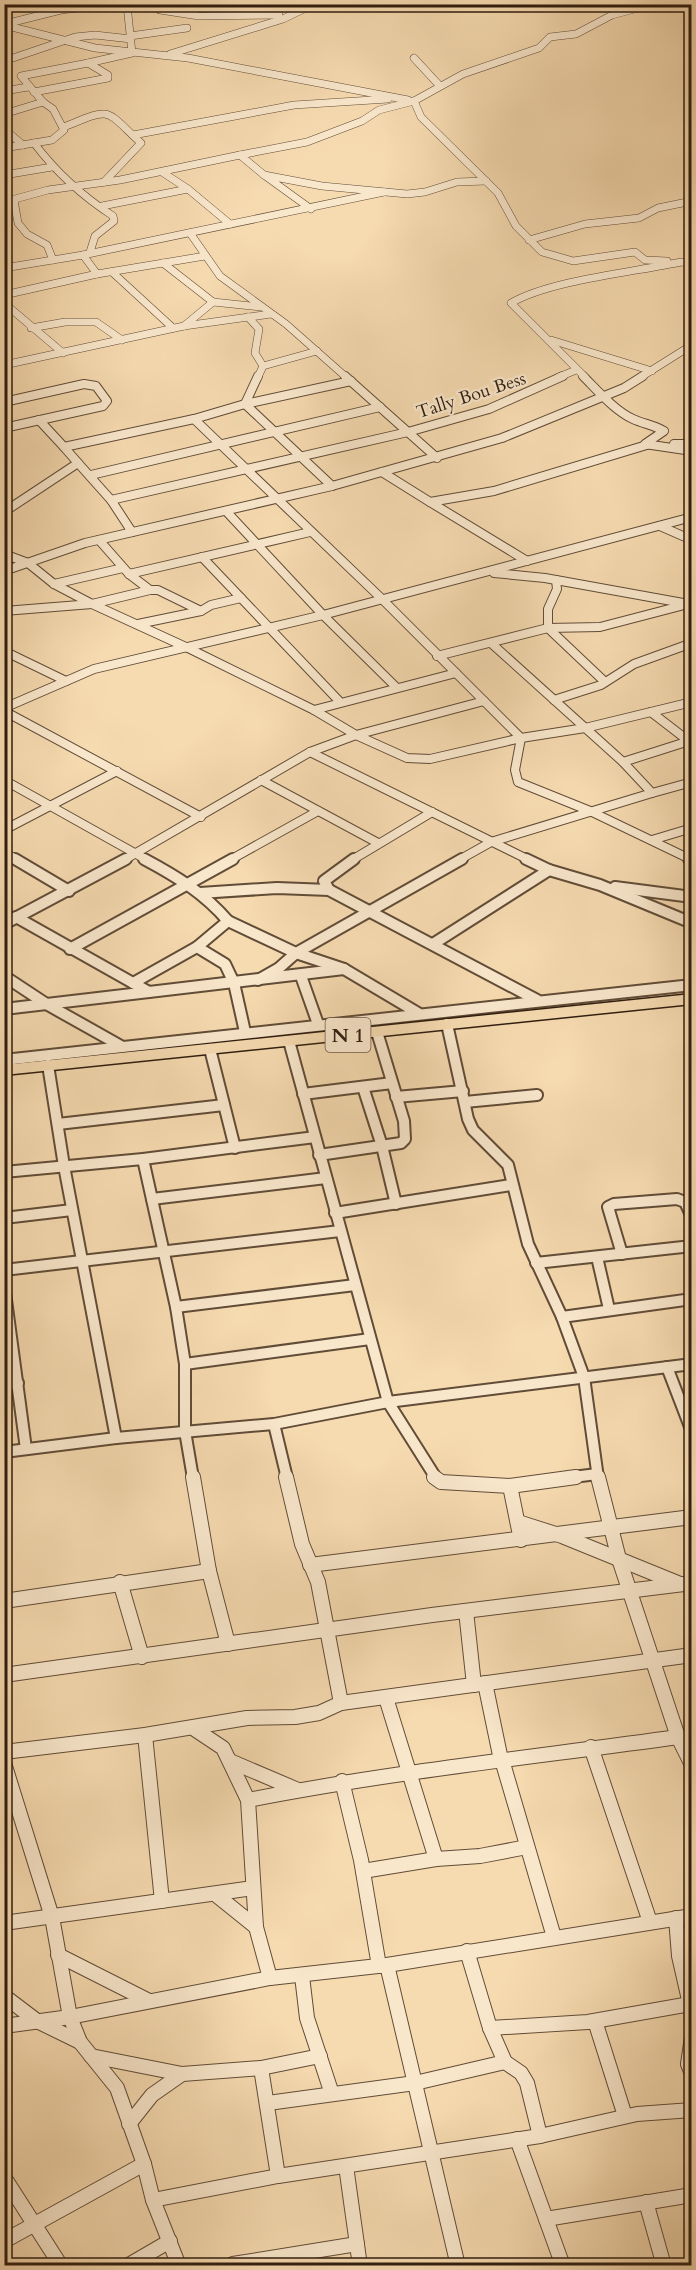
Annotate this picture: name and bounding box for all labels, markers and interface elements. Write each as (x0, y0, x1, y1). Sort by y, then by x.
street label: Tally Bou Bess (413, 366, 529, 425)
road number: N 1 (326, 1018, 370, 1052)

